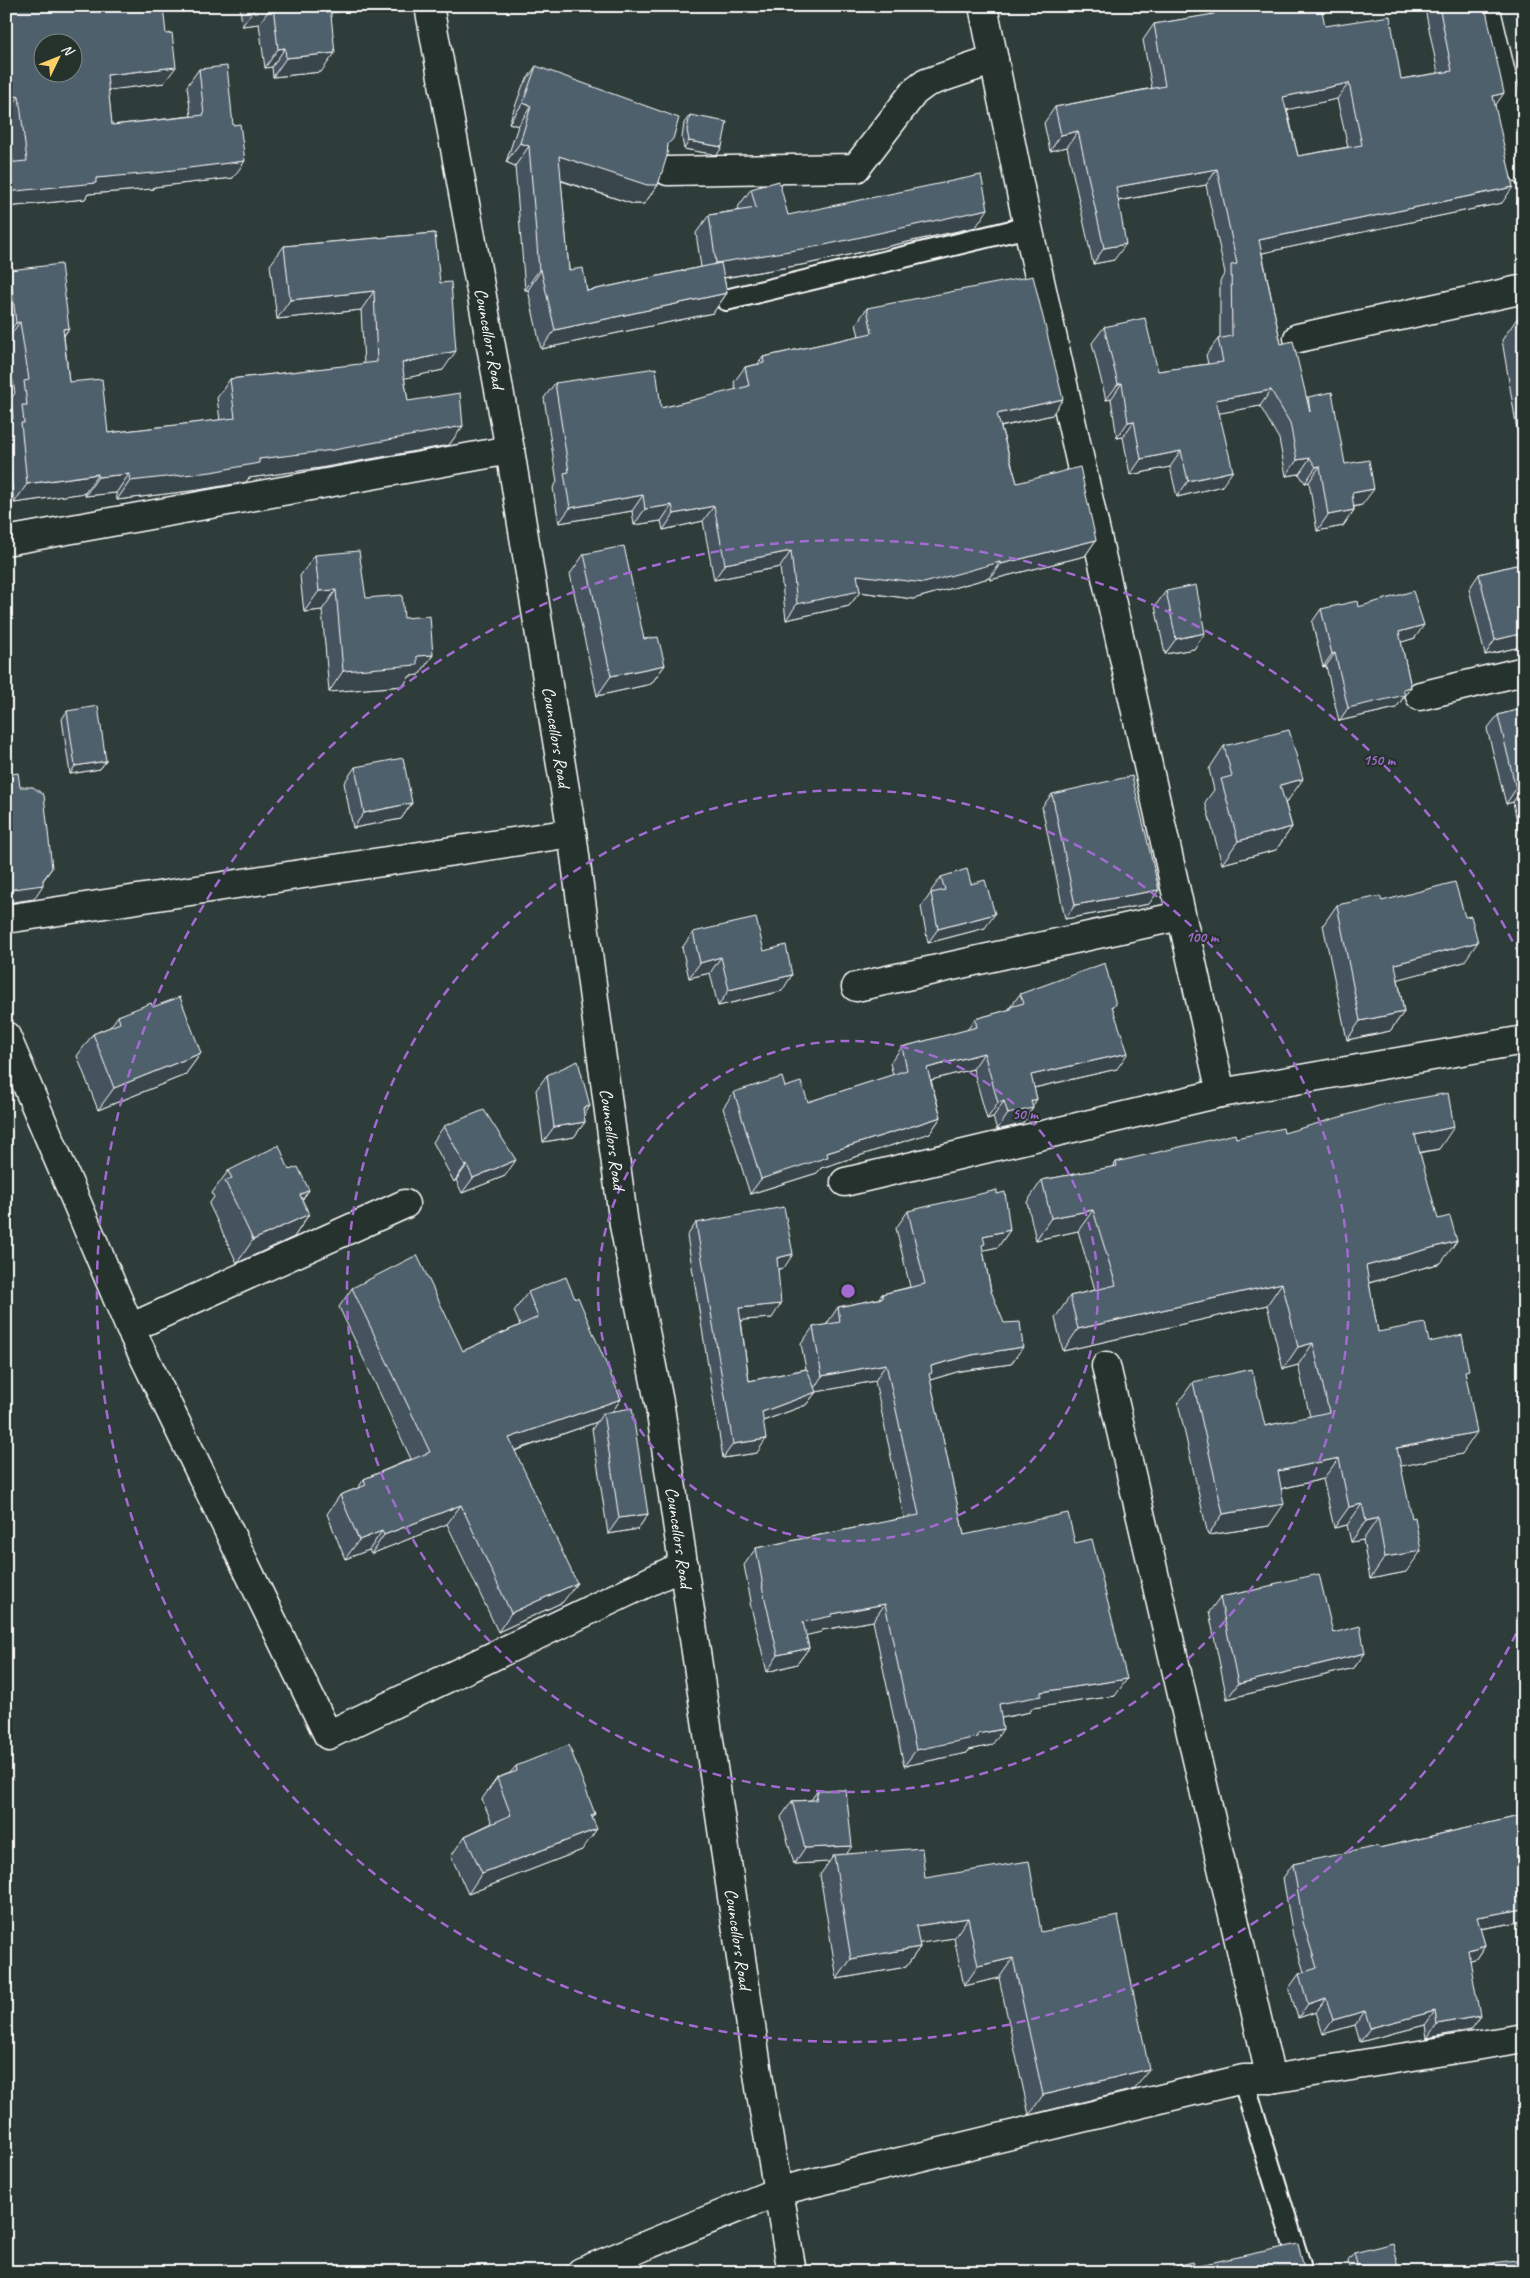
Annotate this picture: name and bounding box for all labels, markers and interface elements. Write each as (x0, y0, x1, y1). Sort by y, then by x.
north arrow (32, 32, 82, 82)
text: N (58, 41, 78, 60)
street label: Councellors Road (470, 287, 510, 393)
street label: Councellors Road (537, 685, 576, 792)
text: 150 m (1363, 751, 1397, 770)
text: 100 m (1186, 928, 1220, 947)
street label: Councellors Road (595, 1087, 631, 1194)
text: 50 m (1012, 1105, 1039, 1124)
centre of rings (839, 1282, 857, 1300)
street label: Councellors Road (661, 1485, 698, 1592)
street label: Councellors Road (720, 1887, 757, 1994)

